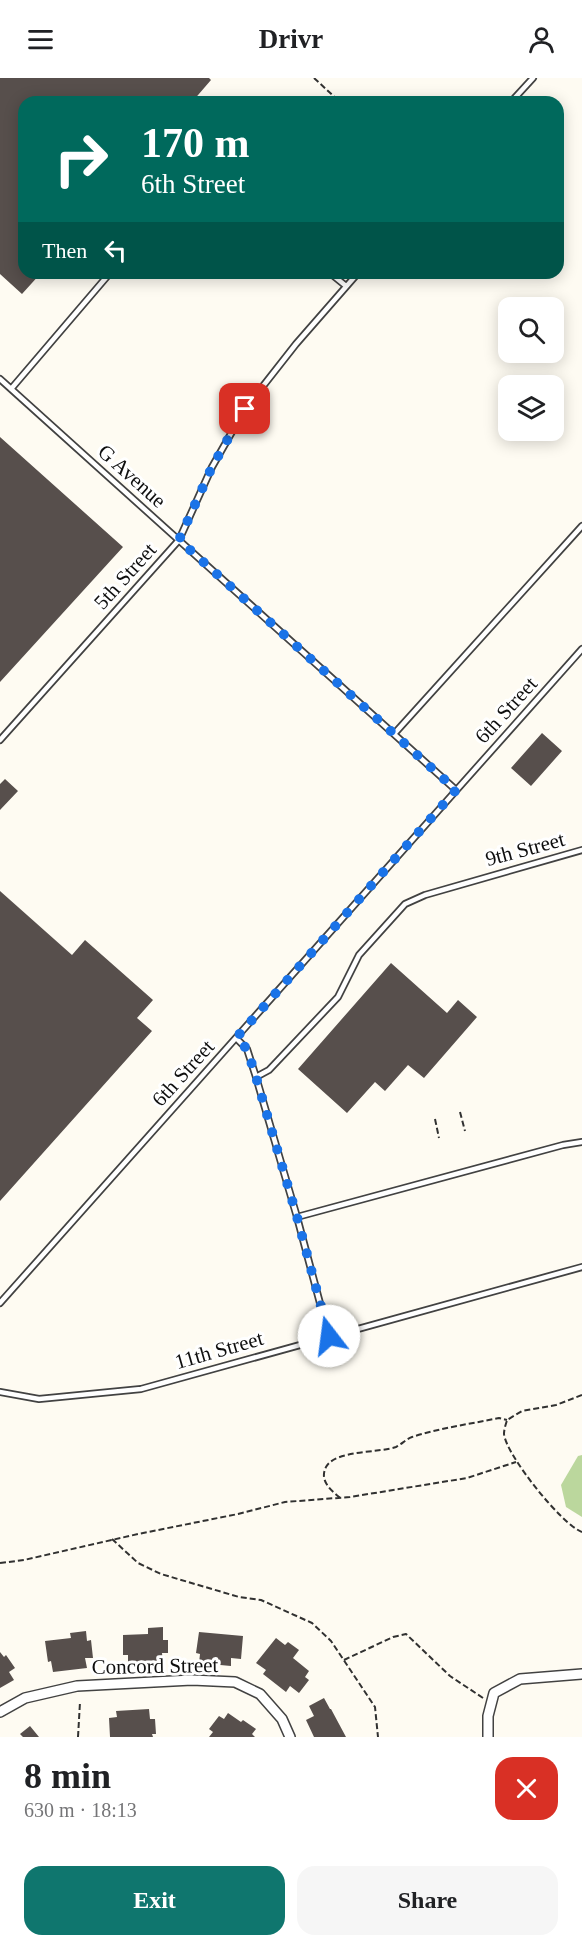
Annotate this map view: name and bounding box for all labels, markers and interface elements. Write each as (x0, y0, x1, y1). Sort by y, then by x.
icon: menu (24, 23, 57, 56)
icon: person (525, 23, 558, 56)
text: Drivr (259, 24, 323, 54)
icon: right (42, 120, 120, 198)
text: 170 m (141, 120, 250, 166)
text: 6th Street (141, 169, 245, 199)
icon: left (99, 234, 132, 267)
text: Then (42, 238, 87, 263)
map controls (498, 297, 564, 441)
button: search (498, 297, 564, 363)
button: layers (498, 375, 564, 441)
pin (219, 383, 270, 434)
icon: arrive (228, 392, 261, 425)
street label: G Avenue (93, 439, 171, 513)
street label: 5th Street (89, 538, 161, 614)
street label: 6th Street (470, 672, 542, 748)
street label: 9th Street (483, 827, 567, 871)
street label: 6th Street (147, 1035, 219, 1111)
position arrow (297, 1304, 361, 1368)
street label: 11th Street (172, 1326, 266, 1374)
street label: Concord Street (92, 1653, 219, 1679)
text: 8 min (24, 1756, 111, 1796)
button: close (495, 1757, 558, 1820)
text: 630 m · 18:13 (24, 1799, 137, 1821)
button: Exit (24, 1866, 285, 1935)
button: Share (297, 1866, 558, 1935)

